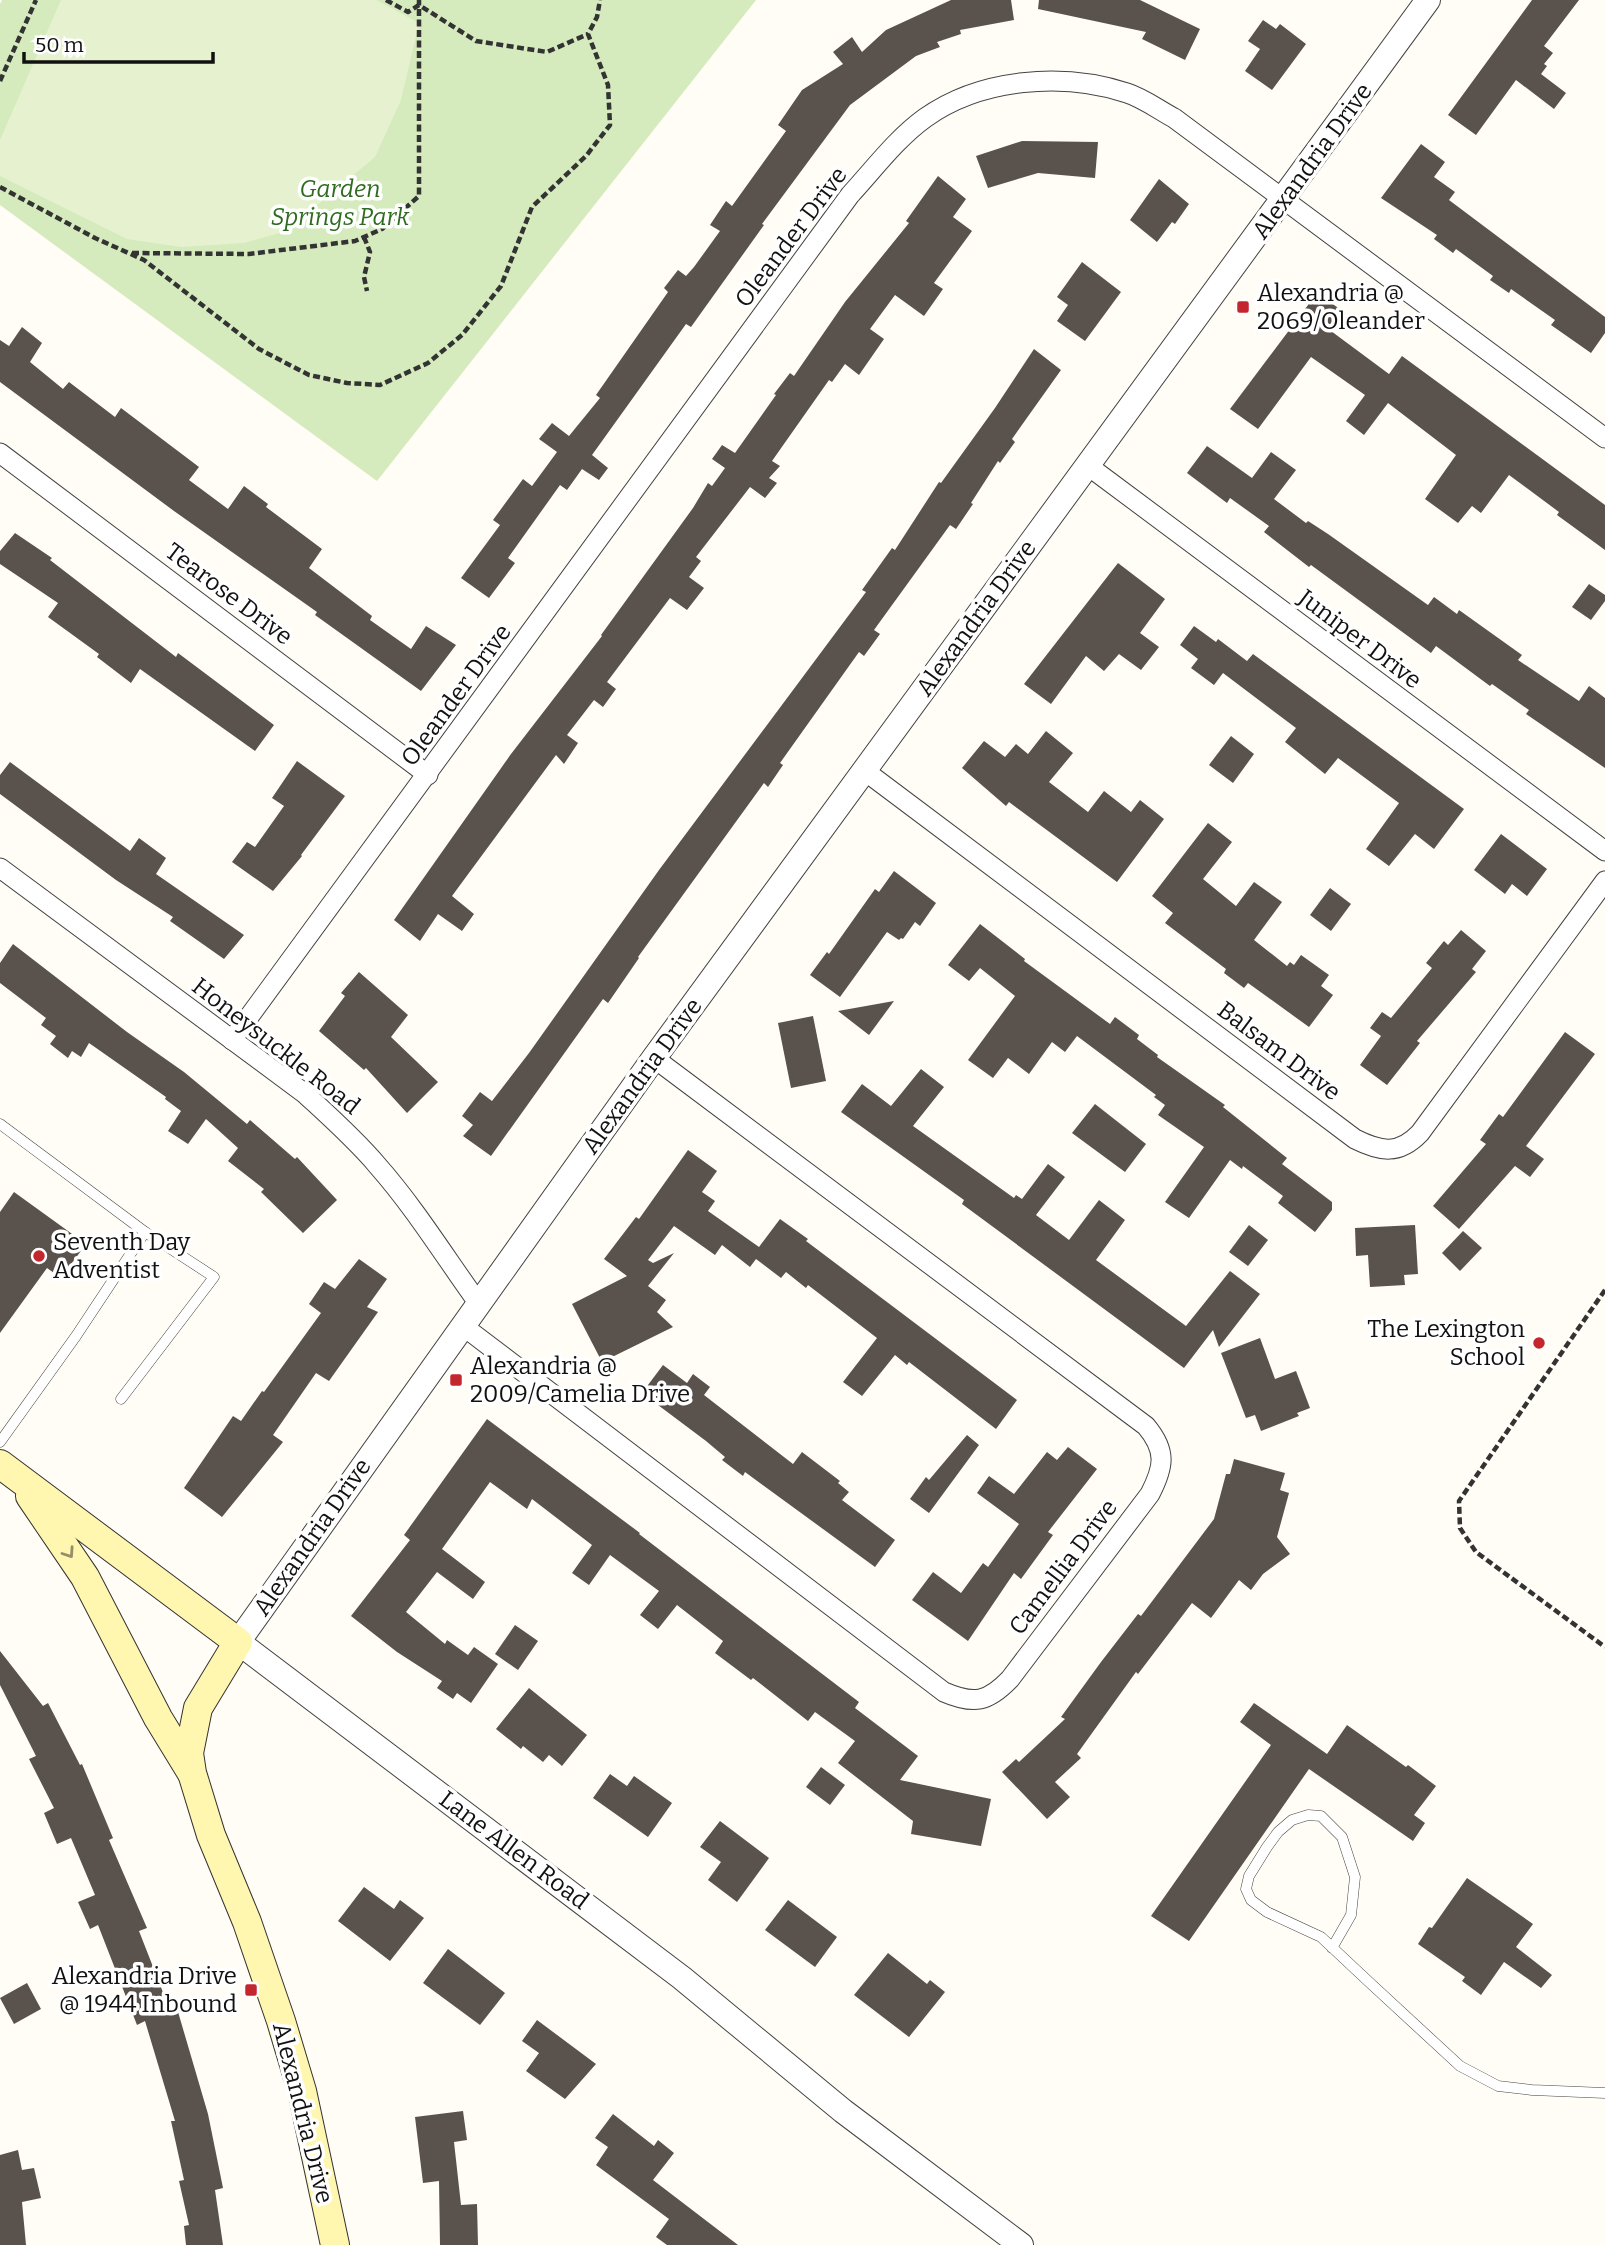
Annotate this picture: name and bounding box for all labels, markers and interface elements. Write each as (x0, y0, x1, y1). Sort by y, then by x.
scale bar (24, 21, 214, 65)
text: 50 m (35, 32, 84, 58)
street label: Alexandria Drive (1246, 78, 1378, 244)
street label: Oleander Drive (729, 161, 853, 313)
park label: Garden Springs Park (271, 175, 410, 231)
place label: Alexandria @ 2069/Oleander (1257, 279, 1425, 335)
marker: Alexandria @ 2069/Oleander (1235, 299, 1251, 315)
street label: Alexandria Drive (910, 535, 1042, 701)
street label: Tearose Drive (160, 537, 298, 651)
street label: Juniper Drive (1292, 583, 1427, 694)
street label: Oleander Drive (395, 619, 517, 771)
street label: Honeysuckle Road (187, 972, 365, 1120)
street label: Alexandria Drive (576, 993, 708, 1159)
street label: Balsam Drive (1212, 996, 1346, 1106)
place label: Seventh Day Adventist (53, 1228, 191, 1284)
marker: Seventh Day Adventist (31, 1248, 47, 1264)
place label: The Lexington School (1367, 1315, 1525, 1371)
marker: The Lexington School (1531, 1335, 1547, 1351)
place label: Alexandria @ 2009/Camelia Drive (470, 1352, 690, 1408)
marker: Alexandria @ 2009/Camelia Drive (448, 1372, 464, 1388)
street label: Alexandria Drive (247, 1453, 377, 1621)
street label: Camellia Drive (1003, 1494, 1123, 1640)
one-way arrow (61, 1545, 73, 1558)
street label: Lane Allen Road (434, 1785, 594, 1915)
place label: Alexandria Drive @ 1944 Inbound (52, 1962, 237, 2018)
marker: Alexandria Drive @ 1944 Inbound (243, 1982, 259, 1998)
street label: Alexandria Drive (267, 2020, 339, 2206)

